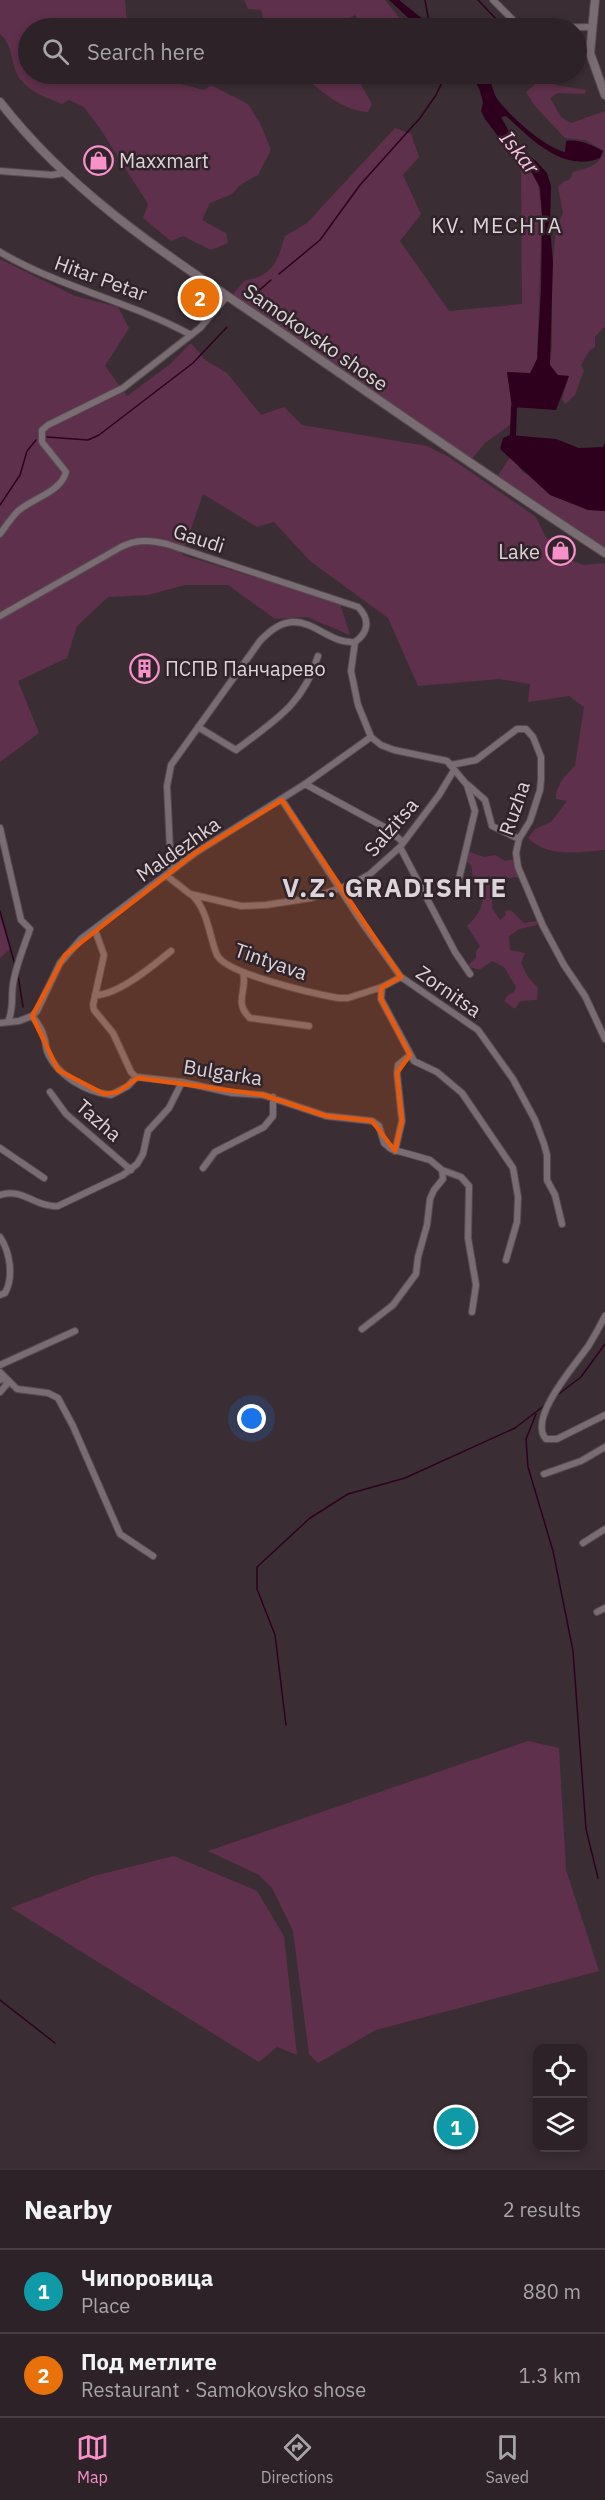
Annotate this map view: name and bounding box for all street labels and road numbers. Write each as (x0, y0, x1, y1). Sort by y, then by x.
street label: Hitar Petar (51, 249, 151, 307)
street label: Samokovsko shose (238, 277, 394, 397)
street label: Gaudi (170, 517, 228, 559)
street label: Ruzha (492, 777, 536, 839)
street label: Salzitsa (358, 792, 424, 862)
street label: Maldezhka (131, 810, 226, 888)
street label: Tintyava (231, 936, 311, 986)
street label: Zornitsa (411, 959, 487, 1023)
street label: Bulgarka (182, 1052, 265, 1092)
street label: Tazha (71, 1093, 128, 1147)

